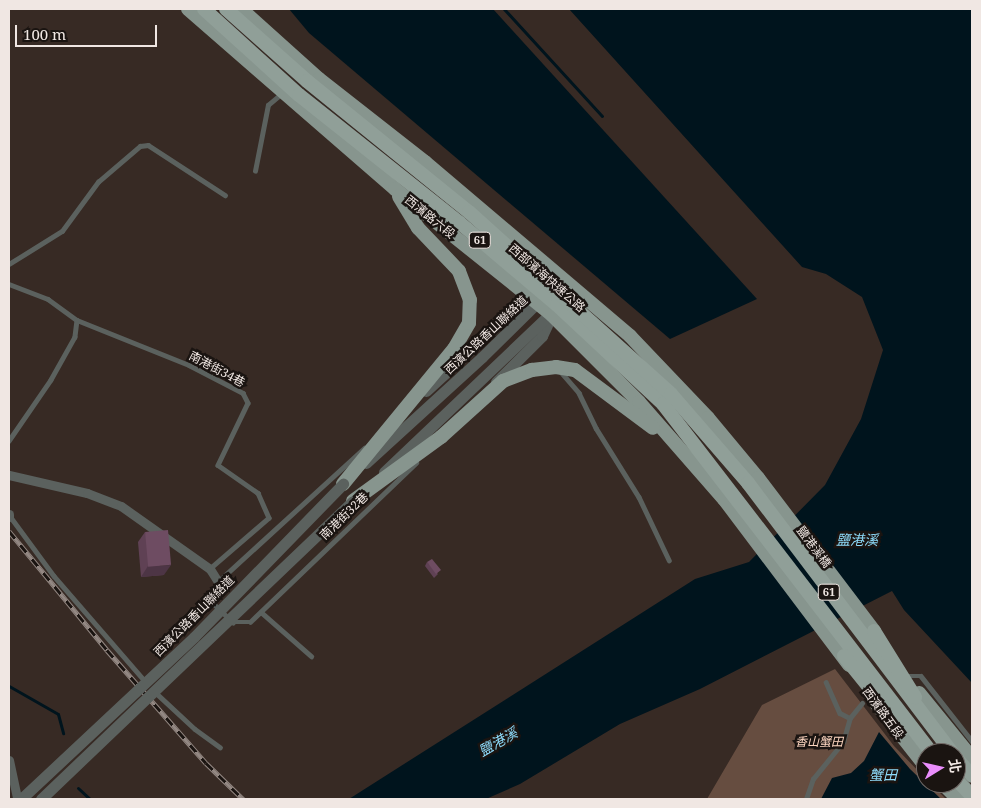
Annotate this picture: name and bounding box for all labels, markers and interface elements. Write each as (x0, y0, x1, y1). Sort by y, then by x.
scale bar (18, 15, 160, 47)
text: 100 m (23, 24, 66, 44)
street label: 西濱路六段 (402, 193, 458, 241)
road number: 61 (469, 232, 491, 248)
street label: 西部濱海快速公路 (506, 241, 588, 315)
street label: 西濱公路香山聯絡道 (442, 293, 530, 377)
street label: 南港街34巷 (187, 348, 247, 390)
street label: 南港街32巷 (317, 489, 371, 543)
street label: 鹽港溪橋 (794, 523, 834, 571)
water label: 鹽港溪 (836, 532, 878, 548)
street label: 西濱公路香山聯絡道 (151, 573, 237, 659)
road number: 61 (818, 584, 840, 600)
street label: 西濱路五段 (860, 684, 906, 742)
water label: 鹽港溪 (476, 724, 520, 760)
park label: 香山蟹田 (795, 735, 843, 749)
north arrow (916, 743, 966, 793)
text: 北 (945, 757, 966, 774)
water label: 蟹田 (869, 767, 897, 783)

